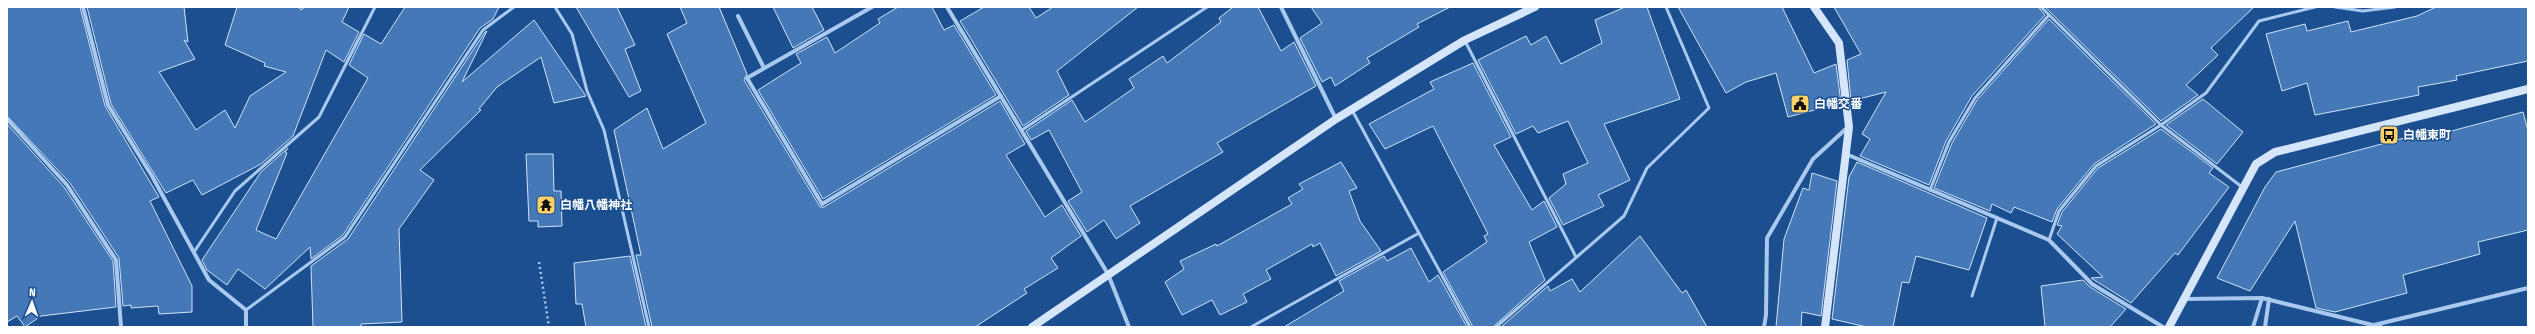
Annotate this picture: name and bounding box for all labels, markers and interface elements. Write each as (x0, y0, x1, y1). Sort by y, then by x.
public building icon: 白幡交番 (1789, 93, 1811, 115)
place label: 白幡交番 (1814, 97, 1863, 111)
bus stop icon: 白幡東町 (2378, 124, 2400, 146)
place label: 白幡東町 (2403, 128, 2451, 142)
temple icon: 白幡八幡神社 (535, 194, 557, 216)
place label: 白幡八幡神社 (560, 198, 632, 212)
north arrow (12, 282, 52, 322)
text: N (29, 286, 36, 299)

